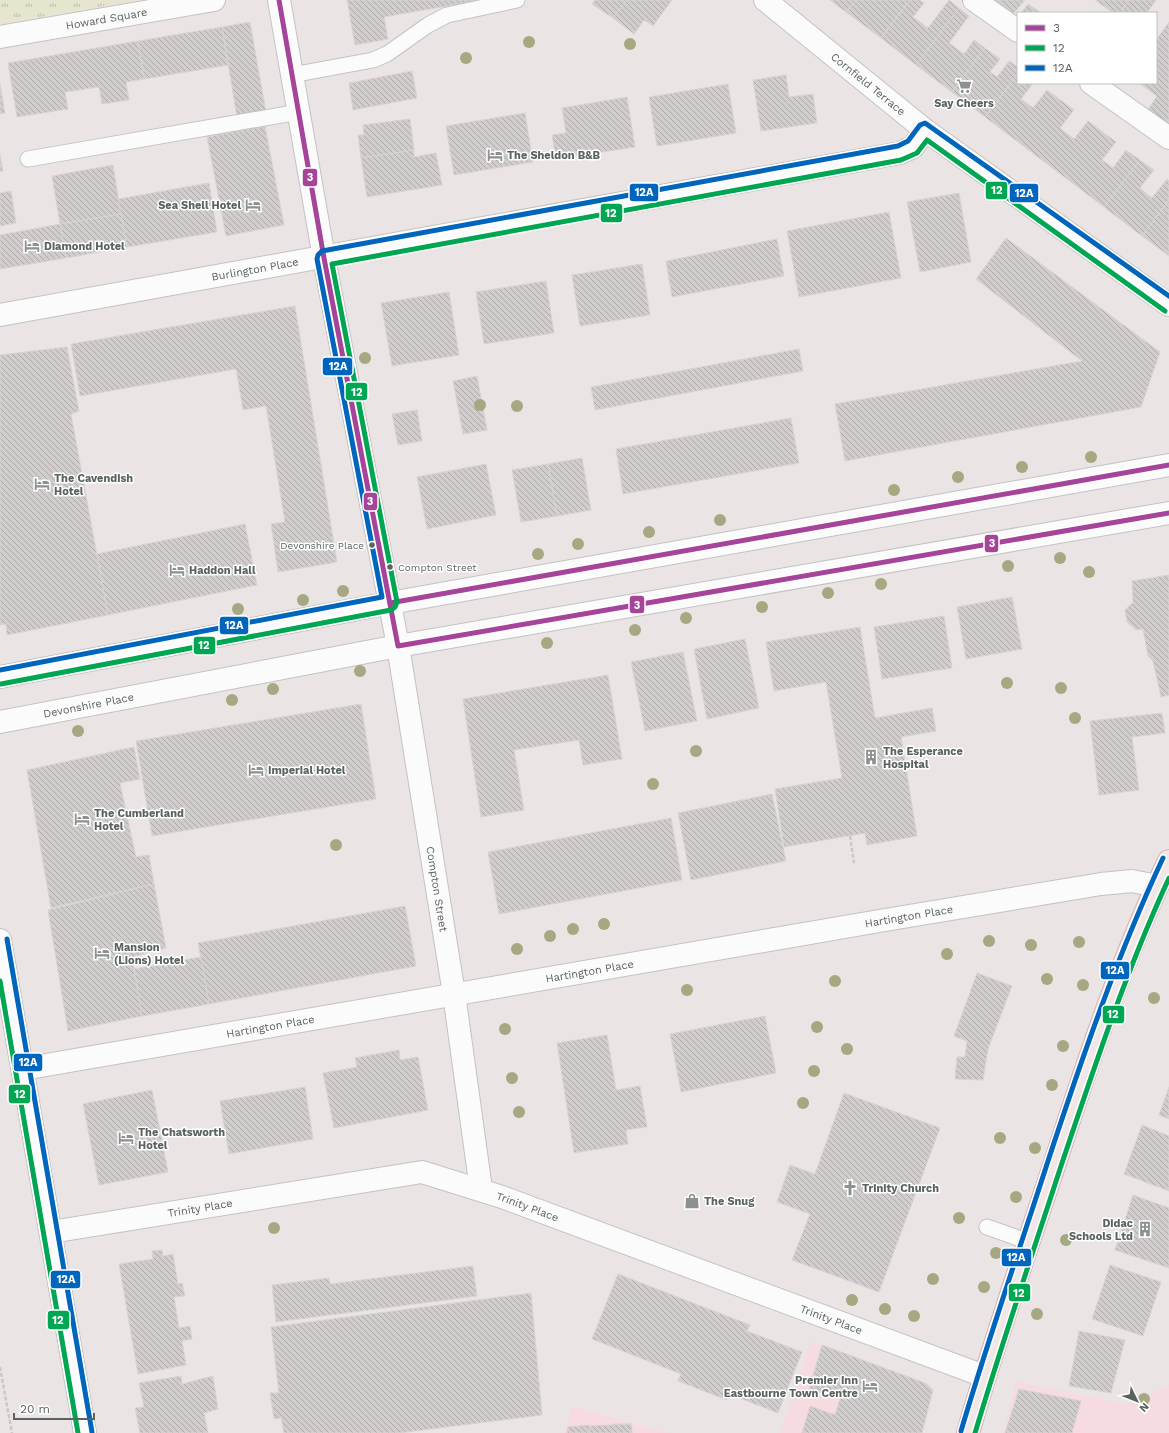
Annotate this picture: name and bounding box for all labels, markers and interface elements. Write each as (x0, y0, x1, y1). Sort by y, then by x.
street label: Howard Square (65, 6, 148, 33)
legend (1017, 12, 1157, 84)
text: 3 (1053, 21, 1060, 35)
text: 12 (1053, 41, 1065, 55)
street label: Cornfield Terrace (828, 50, 908, 118)
text: 12A (1053, 61, 1073, 75)
supermarket icon: Say Cheers (955, 77, 973, 95)
place label: Say Cheers (934, 97, 994, 110)
hotel icon: The Sheldon B&B (486, 146, 504, 164)
place label: The Sheldon B&B (507, 149, 600, 162)
line badge: 3 (302, 168, 318, 187)
text: 3 (307, 171, 314, 184)
line badge: 12 (985, 181, 1008, 200)
line badge: 12A (629, 183, 659, 202)
line badge: 12A (1009, 183, 1039, 203)
text: 12 (991, 184, 1003, 197)
text: 12A (635, 186, 654, 199)
text: 12A (1015, 187, 1034, 200)
hotel icon: Sea Shell Hotel (244, 196, 262, 214)
place label: Sea Shell Hotel (158, 199, 241, 212)
line badge: 12 (600, 203, 623, 223)
text: 12 (605, 207, 617, 220)
hotel icon: Diamond Hotel (23, 237, 41, 255)
place label: Diamond Hotel (44, 240, 125, 253)
street label: Burlington Place (210, 255, 300, 284)
line badge: 12A (322, 357, 353, 376)
text: 12A (329, 360, 348, 373)
line badge: 12 (345, 382, 368, 401)
text: 12 (351, 386, 363, 399)
place label: The Cavendish Hotel (54, 472, 133, 498)
hotel icon: The Cavendish Hotel (33, 475, 51, 493)
line badge: 3 (363, 492, 378, 511)
text: 3 (367, 495, 374, 508)
line badge: 3 (984, 534, 999, 553)
text: 3 (989, 537, 996, 550)
place label: Devonshire Place (280, 540, 364, 551)
marker: Devonshire Place (367, 540, 377, 550)
hotel icon: Haddon Hall (168, 561, 186, 579)
marker: Compton Street (385, 562, 395, 572)
place label: Compton Street (398, 562, 477, 573)
place label: Haddon Hall (189, 564, 256, 577)
line badge: 3 (629, 595, 645, 614)
text: 3 (634, 599, 641, 612)
line badge: 12A (219, 616, 249, 635)
text: 12A (225, 619, 244, 632)
line badge: 12 (193, 636, 216, 655)
text: 12 (198, 639, 210, 652)
street label: Devonshire Place (42, 691, 135, 721)
place label: The Esperance Hospital (883, 745, 963, 771)
building icon: The Esperance Hospital (862, 748, 880, 766)
hotel icon: Imperial Hotel (247, 761, 265, 779)
place label: Imperial Hotel (268, 764, 346, 777)
place label: The Cumberland Hotel (94, 807, 184, 833)
hotel icon: The Cumberland Hotel (73, 810, 91, 828)
street label: Compton Street (423, 845, 450, 933)
street label: Hartington Place (864, 903, 954, 930)
place label: Mansion (Lions) Hotel (114, 941, 184, 967)
hotel icon: Mansion (Lions) Hotel (93, 944, 111, 962)
street label: Hartington Place (545, 958, 635, 986)
line badge: 12A (1100, 961, 1130, 980)
text: 12A (1106, 964, 1125, 977)
line badge: 12 (1102, 1005, 1125, 1024)
text: 12 (1107, 1008, 1119, 1021)
street label: Hartington Place (225, 1013, 316, 1041)
line badge: 12A (13, 1053, 43, 1072)
text: 12A (19, 1056, 38, 1069)
line badge: 12 (8, 1084, 31, 1104)
text: 12 (14, 1088, 26, 1101)
place label: The Chatsworth Hotel (138, 1126, 225, 1152)
hotel icon: The Chatsworth Hotel (117, 1129, 135, 1147)
church icon: Trinity Church (841, 1179, 859, 1197)
place label: Trinity Church (862, 1182, 939, 1195)
street label: Trinity Place (495, 1190, 561, 1225)
shop icon: The Snug (683, 1192, 701, 1210)
place label: The Snug (704, 1195, 755, 1208)
street label: Trinity Place (167, 1197, 234, 1220)
place label: Didac Schools Ltd (1069, 1217, 1133, 1243)
building icon: Didac Schools Ltd (1136, 1220, 1154, 1238)
line badge: 12A (1001, 1248, 1032, 1267)
text: 12A (1007, 1251, 1026, 1264)
line badge: 12A (50, 1270, 81, 1289)
text: 12A (57, 1273, 76, 1286)
line badge: 12 (1008, 1283, 1031, 1302)
text: 12 (1013, 1287, 1025, 1300)
street label: Trinity Place (798, 1302, 864, 1337)
line badge: 12 (47, 1310, 70, 1330)
text: 12 (52, 1314, 64, 1327)
place label: Premier Inn Eastbourne Town Centre (724, 1374, 858, 1400)
hotel icon: Premier Inn Eastbourne Town Centre (861, 1377, 879, 1395)
north arrow (1117, 1381, 1157, 1421)
scale bar (14, 1395, 94, 1421)
text: N (1136, 1400, 1151, 1415)
text: 20 m (20, 1402, 50, 1416)

